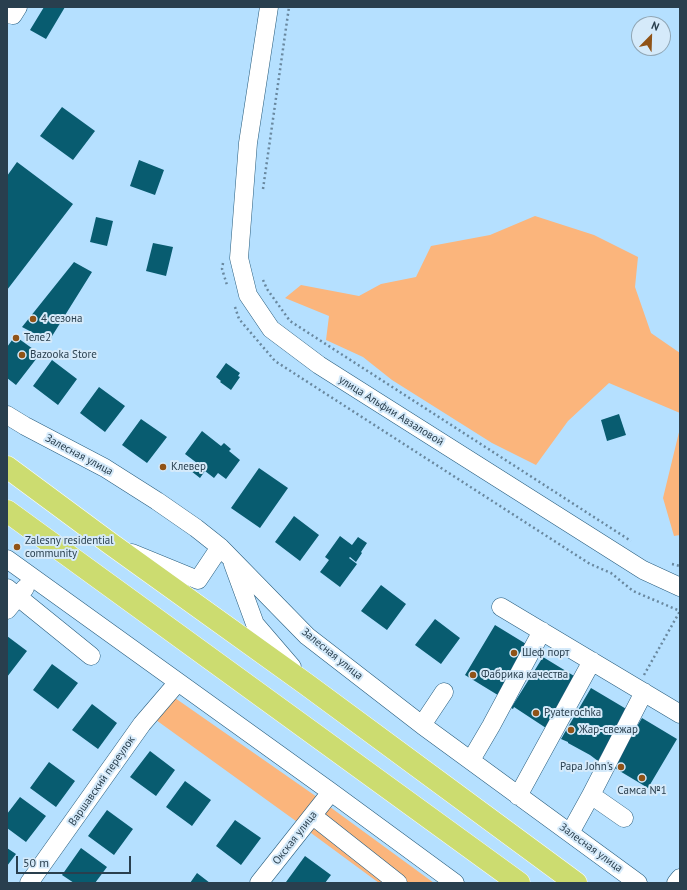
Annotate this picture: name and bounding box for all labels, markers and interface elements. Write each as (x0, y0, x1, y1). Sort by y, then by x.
north arrow (631, 16, 671, 56)
text: N (649, 18, 661, 34)
place label: 4 сезона (41, 312, 82, 326)
marker: 4 сезона (28, 314, 38, 324)
place label: Теле2 (24, 331, 51, 345)
marker: Теле2 (11, 333, 21, 343)
place label: Bazooka Store (30, 348, 97, 362)
marker: Bazooka Store (17, 350, 27, 360)
street label: улица Альфии Авзаловой (336, 373, 446, 449)
street label: Залесная улица (43, 432, 115, 478)
place label: Клевер (171, 460, 206, 474)
marker: Клевер (158, 462, 168, 472)
place label: Zalesny residential community (25, 534, 113, 560)
marker: Zalesny residential community (12, 542, 22, 552)
street label: Залесная улица (299, 625, 365, 683)
place label: Шеф порт (522, 646, 569, 660)
marker: Шеф порт (509, 648, 519, 658)
place label: Фабрика качества (481, 668, 568, 682)
marker: Фабрика качества (468, 670, 478, 680)
place label: Pyaterochka (544, 706, 601, 720)
marker: Pyaterochka (531, 708, 541, 718)
place label: Жар-свежар (579, 723, 638, 737)
marker: Жар-свежар (566, 725, 576, 735)
street label: Варшавский переулок (66, 734, 138, 828)
place label: Papa John's (560, 760, 613, 774)
marker: Papa John's (616, 762, 626, 772)
marker: Самса №1 (637, 773, 647, 783)
place label: Самса №1 (617, 784, 667, 798)
street label: Окская улица (270, 809, 320, 867)
street label: Залесная улица (557, 821, 625, 875)
scale bar (18, 848, 133, 874)
text: 50 m (23, 855, 49, 870)

